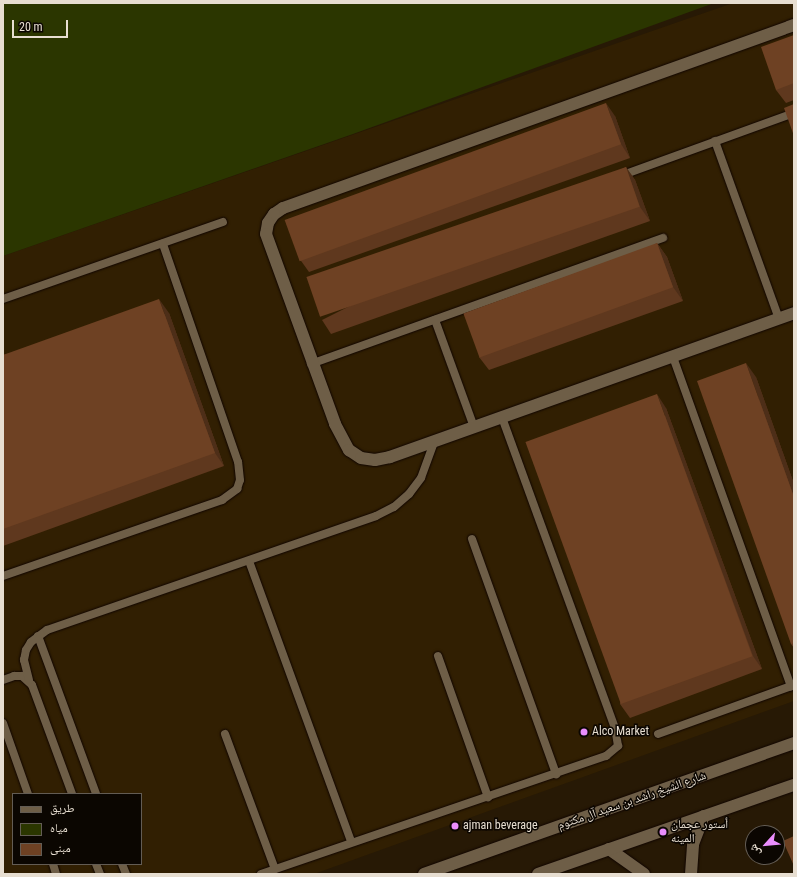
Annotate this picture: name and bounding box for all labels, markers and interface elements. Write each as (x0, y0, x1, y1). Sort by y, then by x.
scale bar (14, 12, 70, 38)
text: 20 m (19, 20, 43, 34)
place label: Alco Market (592, 725, 649, 739)
marker: Alco Market (579, 727, 589, 737)
street label: شارع الشيخ راشد بن سعيد آل مكتوم (556, 769, 708, 833)
legend (12, 793, 142, 865)
text: طريق (50, 801, 75, 815)
place label: أستور عجمان المينه (671, 818, 728, 846)
place label: ajman beverage (463, 819, 538, 833)
text: مياه (50, 821, 68, 835)
marker: ajman beverage (450, 821, 460, 831)
north arrow (745, 825, 785, 865)
marker: أستور عجمان المينه (658, 827, 668, 837)
text: مبنى (50, 841, 71, 855)
text: ش (746, 842, 763, 858)

